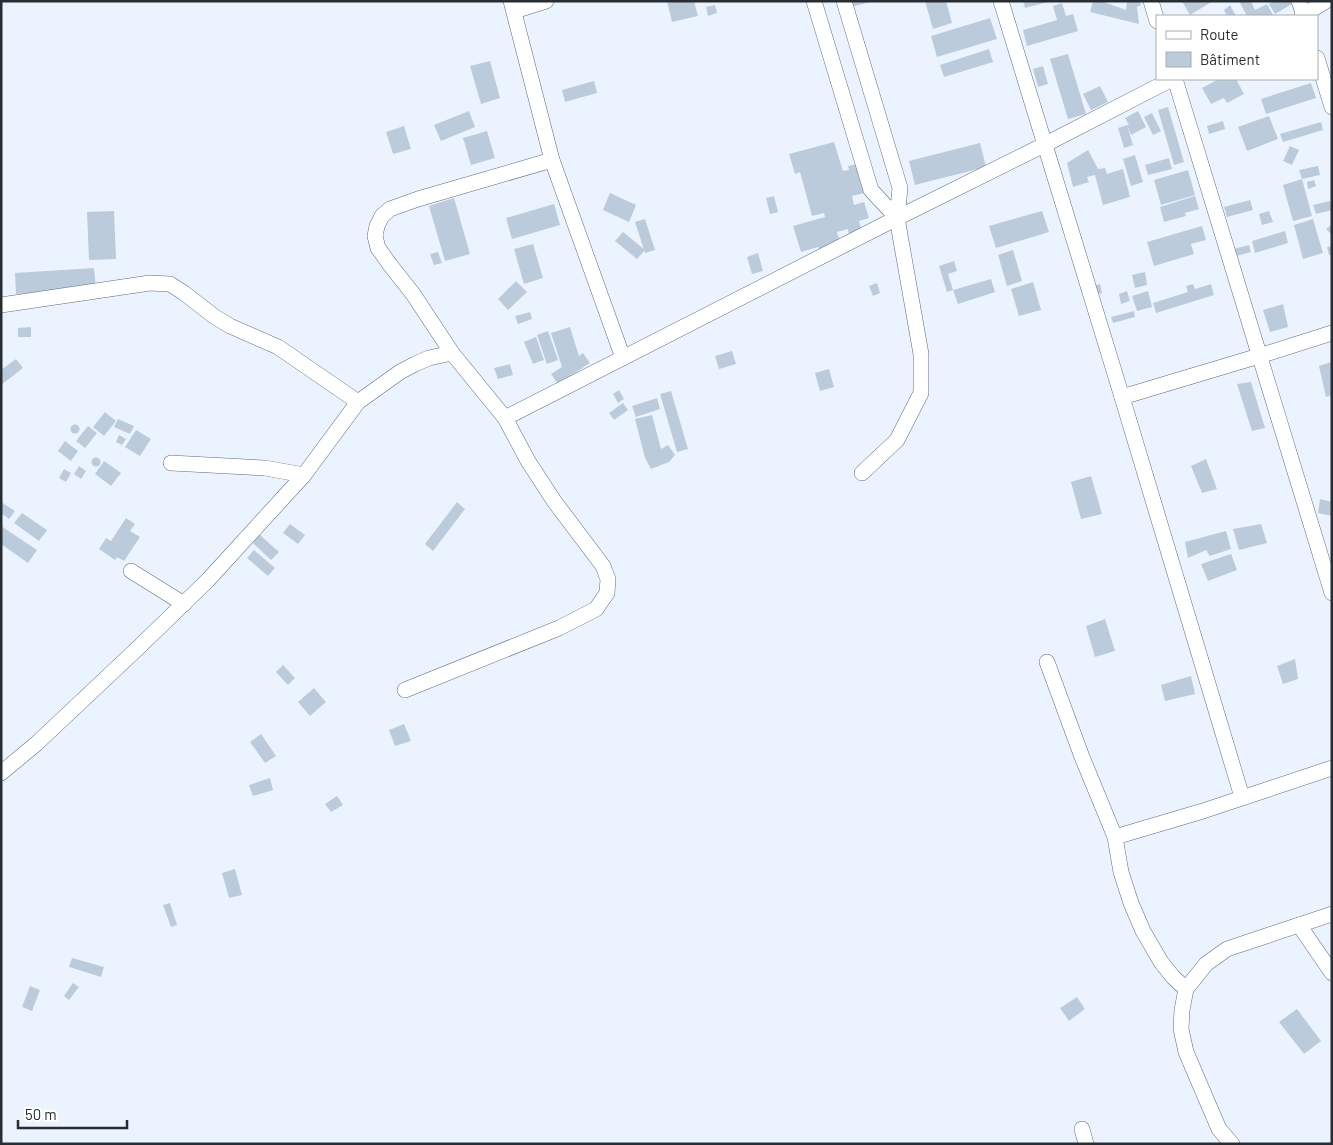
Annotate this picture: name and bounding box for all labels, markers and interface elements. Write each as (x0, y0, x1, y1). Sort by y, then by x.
legend (1156, 15, 1318, 80)
text: Route (1200, 25, 1239, 43)
text: Bâtiment (1200, 50, 1260, 68)
scale bar (18, 1098, 126, 1130)
text: 50 m (25, 1105, 57, 1123)

